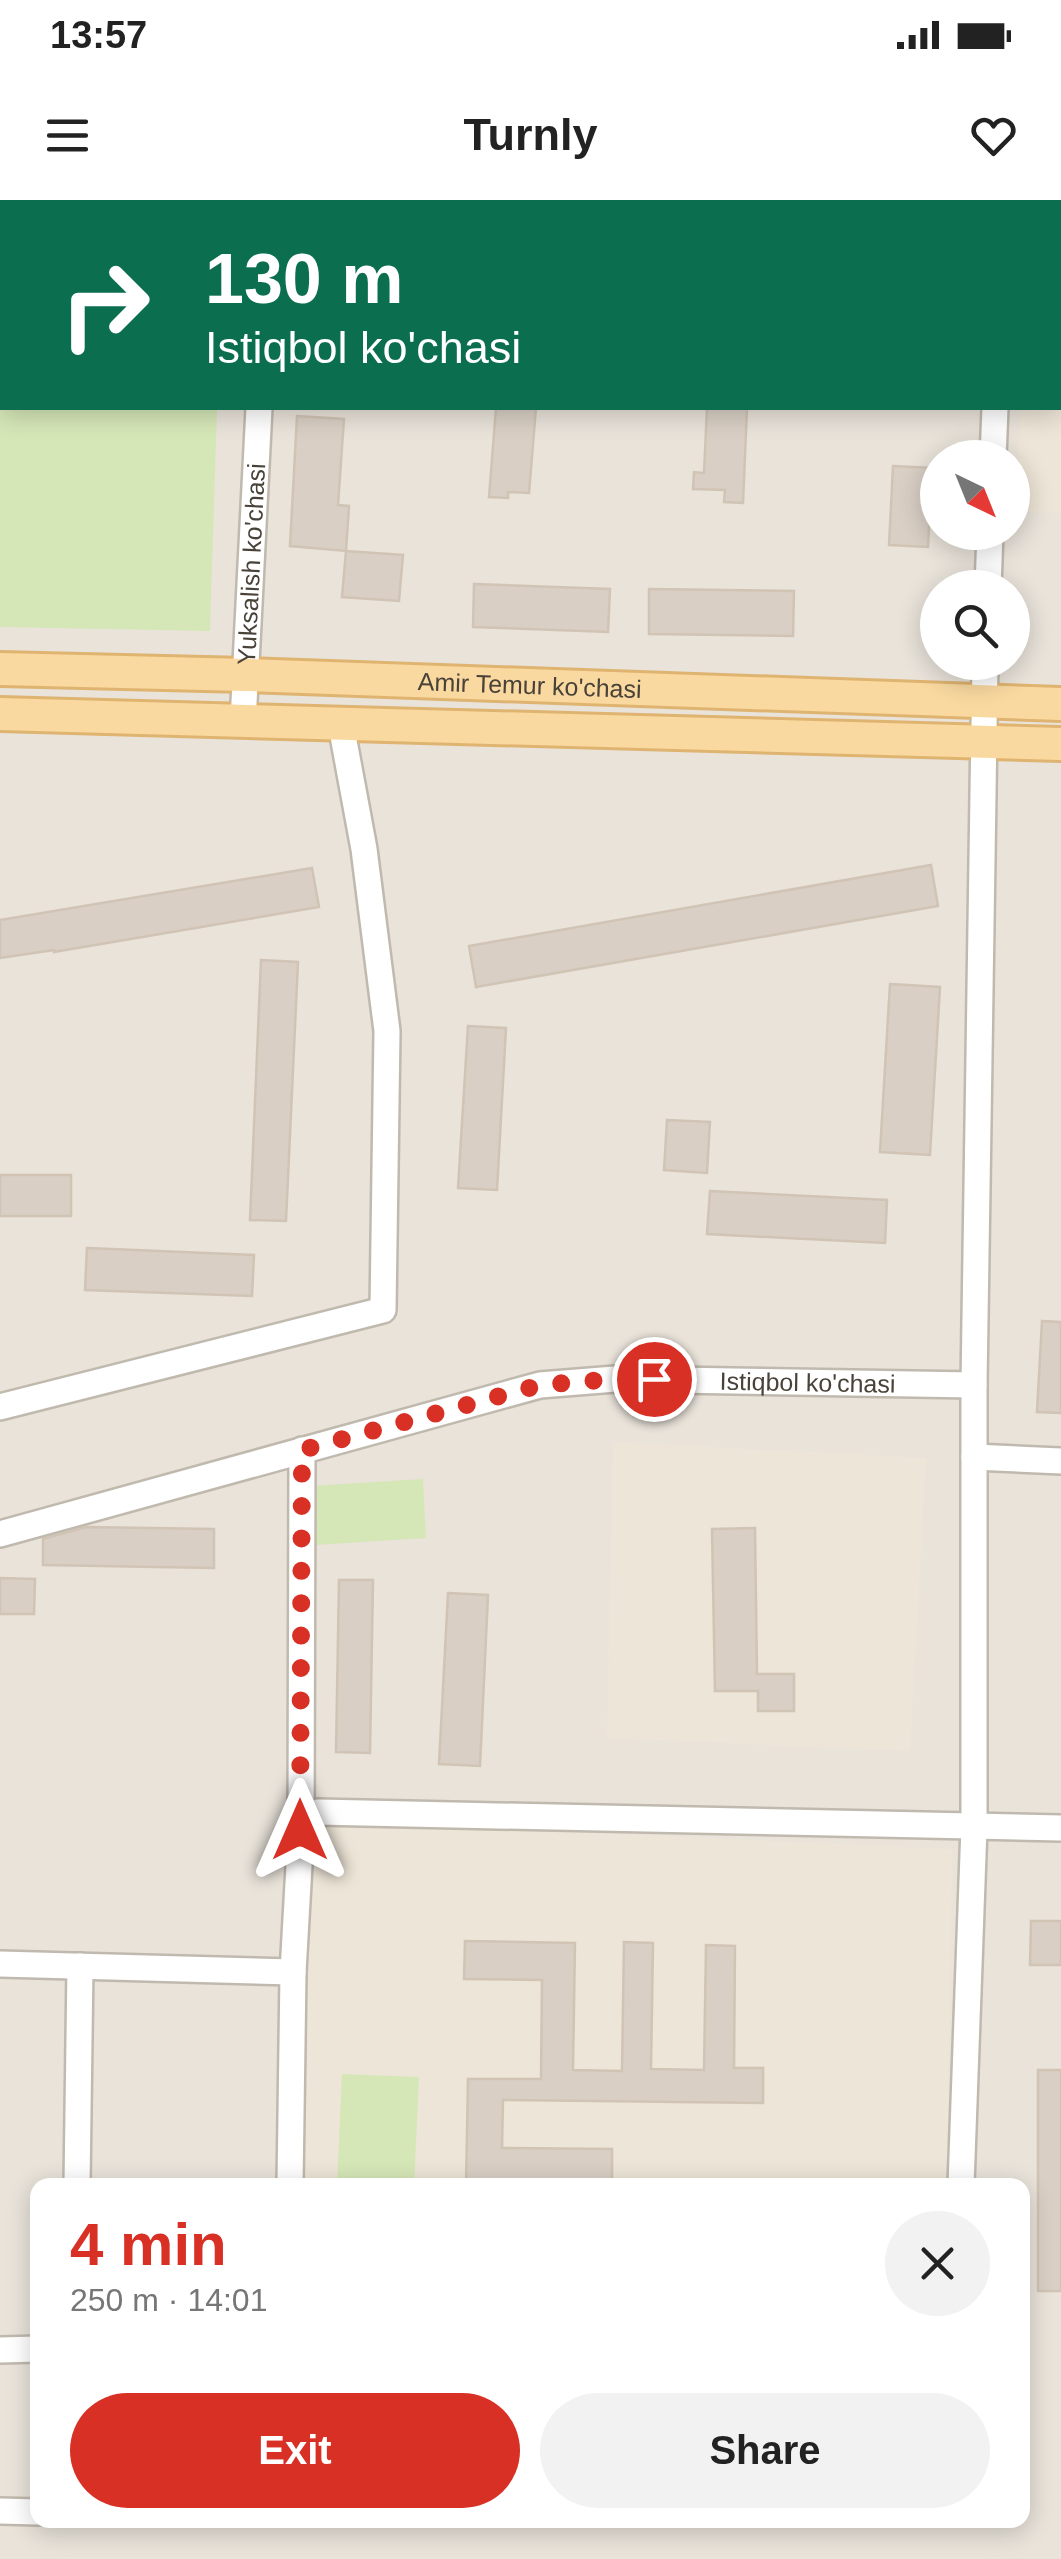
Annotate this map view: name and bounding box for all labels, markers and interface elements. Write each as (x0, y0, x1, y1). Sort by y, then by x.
text: 13:57 (50, 14, 147, 56)
icon: menu (40, 108, 95, 163)
icon: heart (966, 108, 1021, 163)
text: Turnly (463, 109, 598, 160)
icon: right (40, 240, 170, 370)
text: 130 m (205, 240, 403, 318)
text: Istiqbol ko'chasi (205, 322, 521, 373)
north arrow (920, 440, 1030, 550)
map controls (920, 440, 1030, 680)
street label: Yuksalish ko'chasi (232, 463, 270, 666)
button: search (920, 570, 1030, 680)
street label: Amir Temur ko'chasi (417, 667, 642, 703)
pin (612, 1337, 697, 1422)
icon: arrive (627, 1352, 682, 1407)
street label: Istiqbol ko'chasi (719, 1367, 896, 1398)
position arrow (248, 1778, 352, 1882)
text: 4 min (70, 2211, 227, 2278)
button: close (885, 2211, 990, 2316)
text: 250 m · 14:01 (70, 2282, 267, 2318)
button: Exit (70, 2393, 520, 2508)
button: Share (540, 2393, 990, 2508)

